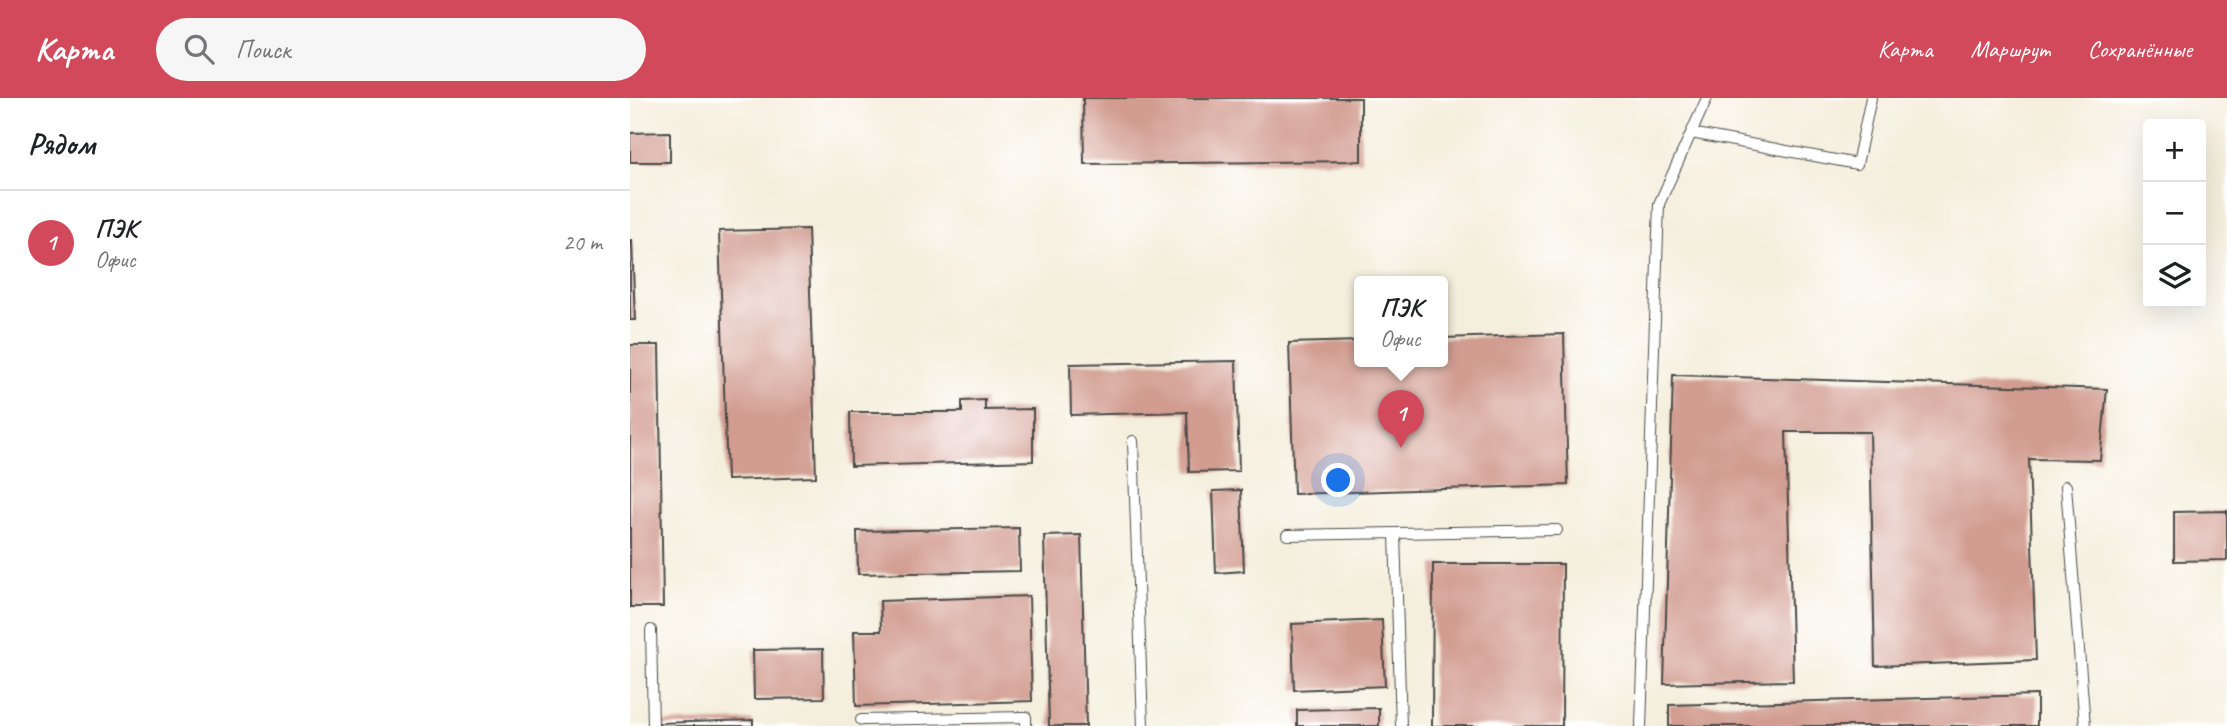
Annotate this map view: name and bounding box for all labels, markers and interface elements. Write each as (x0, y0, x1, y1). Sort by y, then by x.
search box (156, 18, 646, 81)
text: Карта (35, 28, 114, 70)
icon: search (180, 30, 218, 68)
text: Поиск (236, 33, 290, 66)
text: Карта (1878, 34, 1933, 64)
text: Маршрут (1971, 34, 2050, 64)
text: Сохранённые (2088, 34, 2192, 64)
map controls (2143, 119, 2206, 308)
button: + (2143, 119, 2206, 182)
text: Рядом (28, 125, 95, 163)
button: − (2143, 182, 2206, 245)
text: ПЭК (95, 212, 137, 245)
text: 1 (46, 228, 56, 257)
text: 20 m (563, 228, 602, 257)
text: Офис (95, 245, 135, 274)
button: layers (2143, 245, 2206, 308)
popup (1354, 276, 1448, 367)
text: ПЭК (1380, 291, 1422, 324)
text: Офис (1380, 324, 1420, 353)
pin: 1 (1378, 390, 1424, 448)
your location (1321, 463, 1355, 497)

